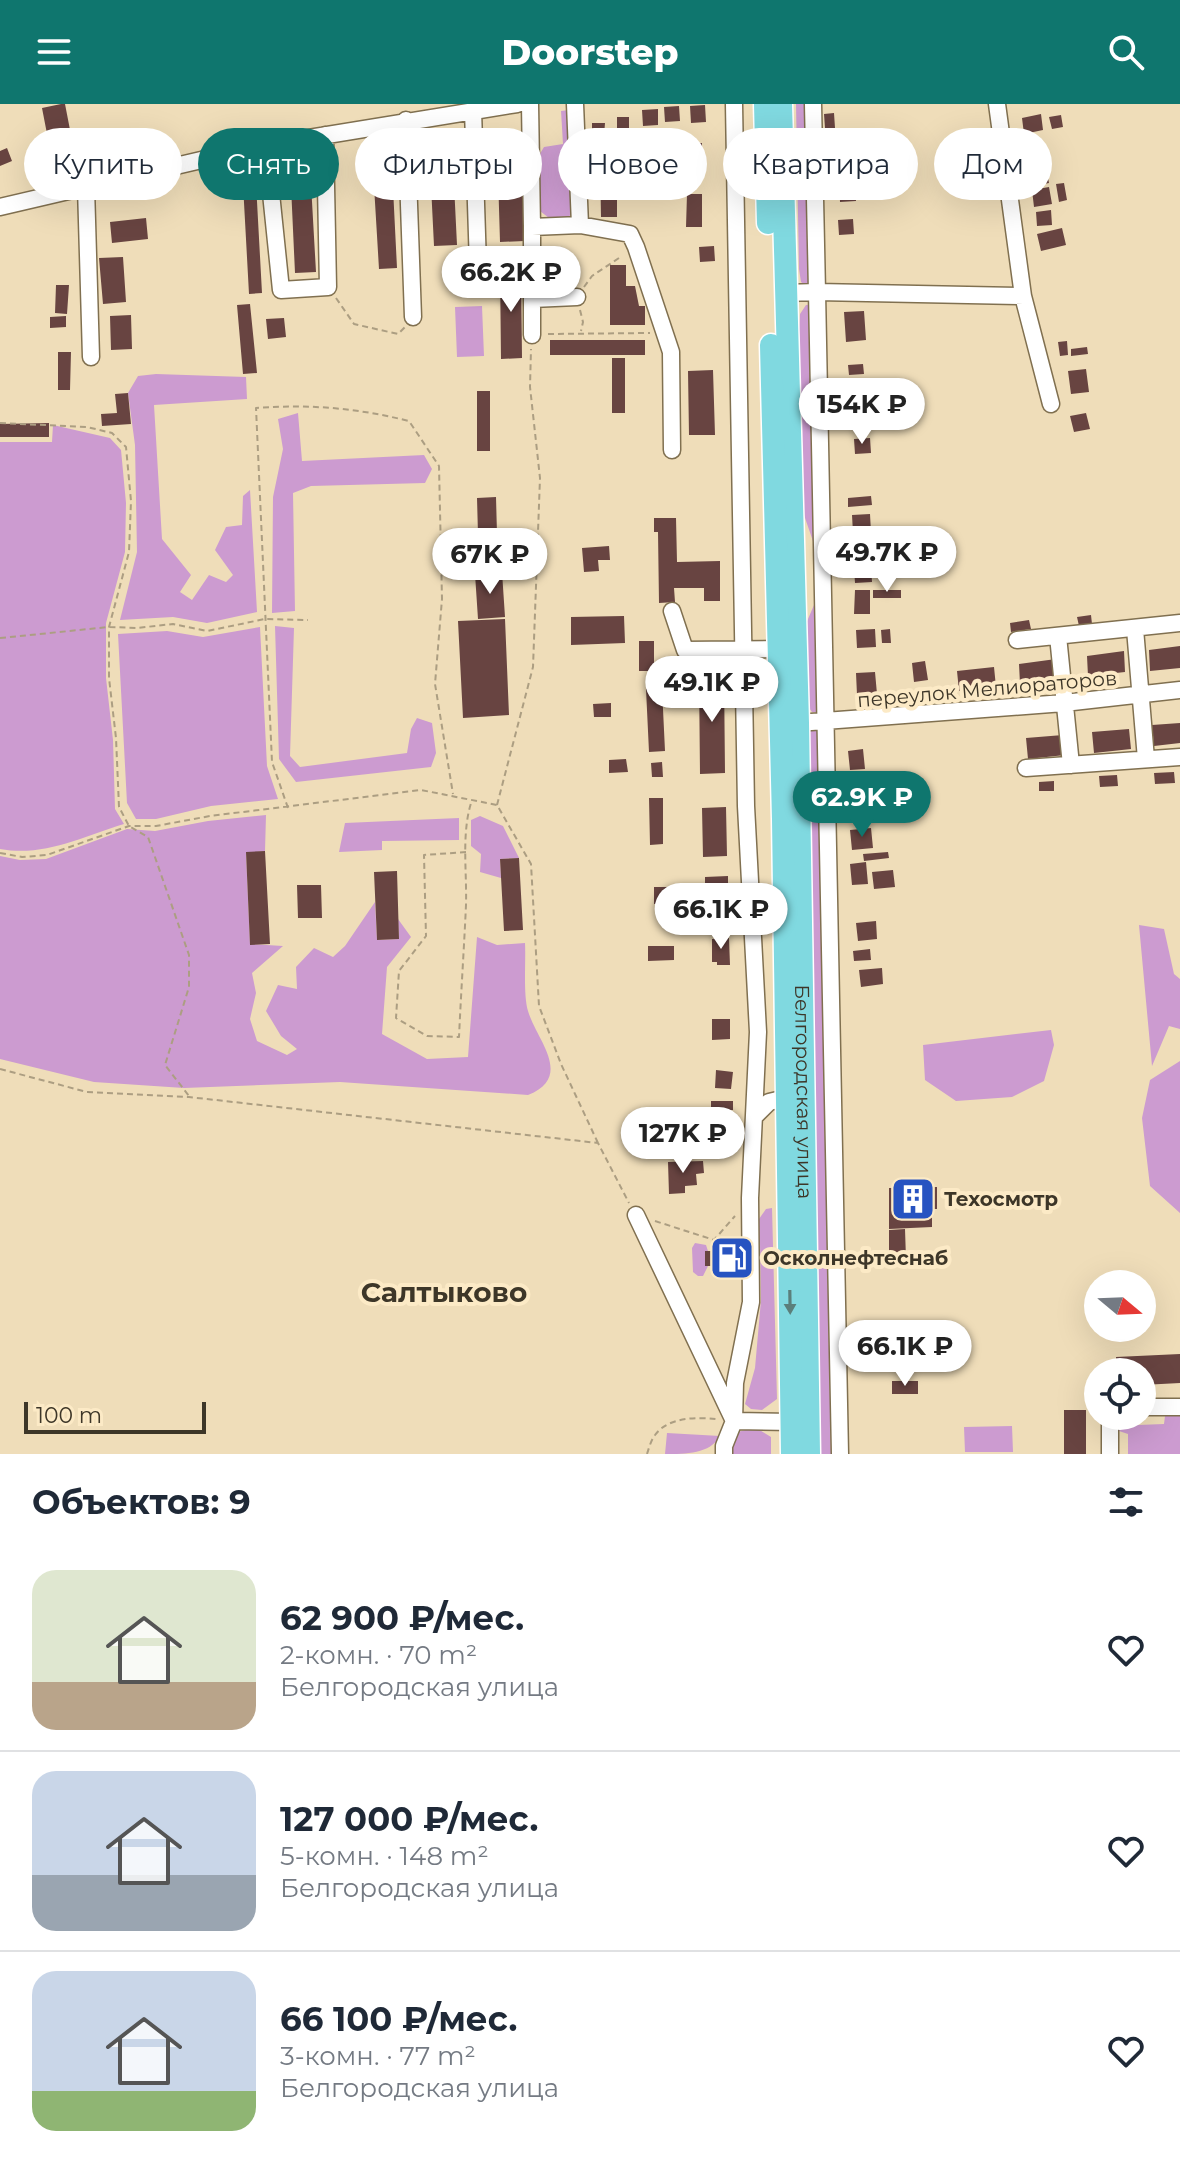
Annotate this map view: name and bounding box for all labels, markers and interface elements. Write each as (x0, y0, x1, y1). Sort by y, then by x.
icon: menu (32, 30, 76, 74)
text: Doorstep (502, 30, 678, 74)
icon: search (1104, 30, 1148, 74)
chip: Купить (24, 128, 182, 200)
chip: Снять (198, 128, 339, 200)
chip: Фильтры (355, 128, 542, 200)
chip: Новое (558, 128, 707, 200)
chip: Квартира (723, 128, 918, 200)
chip: Дом (934, 128, 1052, 200)
pin: 66.2K ₽ (437, 246, 585, 314)
text: 66.2K ₽ (460, 256, 562, 288)
pin: 154K ₽ (797, 378, 927, 446)
text: 154K ₽ (817, 388, 907, 420)
pin: 49.7K ₽ (813, 526, 961, 594)
pin: 67K ₽ (434, 528, 546, 596)
text: 49.7K ₽ (835, 536, 939, 568)
text: 67K ₽ (450, 538, 530, 570)
pin: 49.1K ₽ (638, 656, 786, 724)
text: 49.1K ₽ (663, 666, 761, 698)
street label: переулок Мелиораторов (856, 666, 1118, 712)
pin: 62.9K ₽ (788, 771, 936, 839)
text: 62.9K ₽ (811, 781, 913, 813)
pin: 66.1K ₽ (647, 883, 795, 951)
text: 66.1K ₽ (673, 893, 769, 925)
street label: Белгородская улица (790, 984, 817, 1199)
pin: 127K ₽ (618, 1107, 748, 1175)
text: 127K ₽ (639, 1117, 727, 1149)
building icon: Техосмотр (889, 1175, 937, 1223)
place label: Техосмотр (944, 1187, 1058, 1211)
fuel station icon: Осколнефтеснаб (708, 1234, 756, 1282)
place label: Осколнефтеснаб (763, 1246, 948, 1270)
north arrow (1084, 1270, 1156, 1342)
map controls (1084, 1270, 1156, 1430)
district label: Салтыково (361, 1275, 527, 1309)
one-way arrow (784, 1290, 796, 1315)
pin: 66.1K ₽ (831, 1320, 979, 1388)
text: 66.1K ₽ (857, 1330, 953, 1362)
button: locate (1084, 1358, 1156, 1430)
scale bar (24, 1398, 206, 1434)
text: 100 m (36, 1402, 102, 1429)
icon: filters (1104, 1480, 1148, 1524)
text: Объектов: 9 (32, 1481, 251, 1523)
text: 62 900 ₽/мес. (280, 1597, 524, 1639)
icon: home (96, 1602, 192, 1698)
icon: heart (1104, 1628, 1148, 1672)
text: 2-комн. · 70 m² (280, 1639, 477, 1671)
text: Белгородская улица (280, 1671, 559, 1703)
text: 127 000 ₽/мес. (280, 1798, 538, 1840)
icon: home (96, 1803, 192, 1899)
icon: heart (1104, 1829, 1148, 1873)
text: 5-комн. · 148 m² (280, 1840, 489, 1872)
text: Белгородская улица (280, 1872, 559, 1904)
text: 66 100 ₽/мес. (280, 1998, 517, 2040)
icon: home (96, 2003, 192, 2099)
icon: heart (1104, 2029, 1148, 2073)
text: 3-комн. · 77 m² (280, 2040, 476, 2072)
text: Белгородская улица (280, 2072, 559, 2104)

